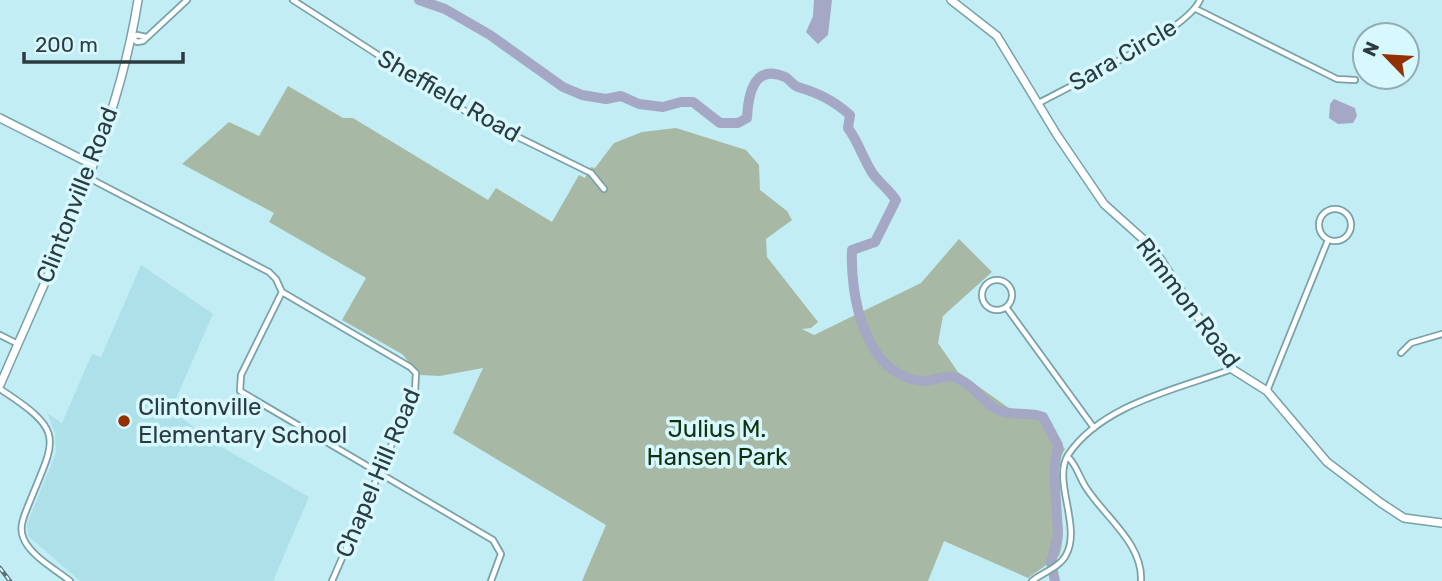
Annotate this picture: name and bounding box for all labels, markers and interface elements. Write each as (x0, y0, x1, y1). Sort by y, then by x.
street label: Sara Circle (1064, 13, 1182, 97)
scale bar (24, 21, 184, 65)
north arrow (1351, 21, 1421, 91)
text: 200 m (35, 32, 98, 57)
text: N (1358, 38, 1384, 60)
street label: Sheffield Road (373, 44, 525, 148)
street label: Clintonville Road (31, 103, 123, 287)
street label: Rimmon Road (1130, 233, 1246, 373)
street label: Chapel Hill Road (330, 384, 426, 562)
place label: Clintonville Elementary School (138, 393, 347, 449)
marker: Clintonville Elementary School (116, 413, 132, 429)
park label: Julius M. Hansen Park (647, 415, 788, 471)

